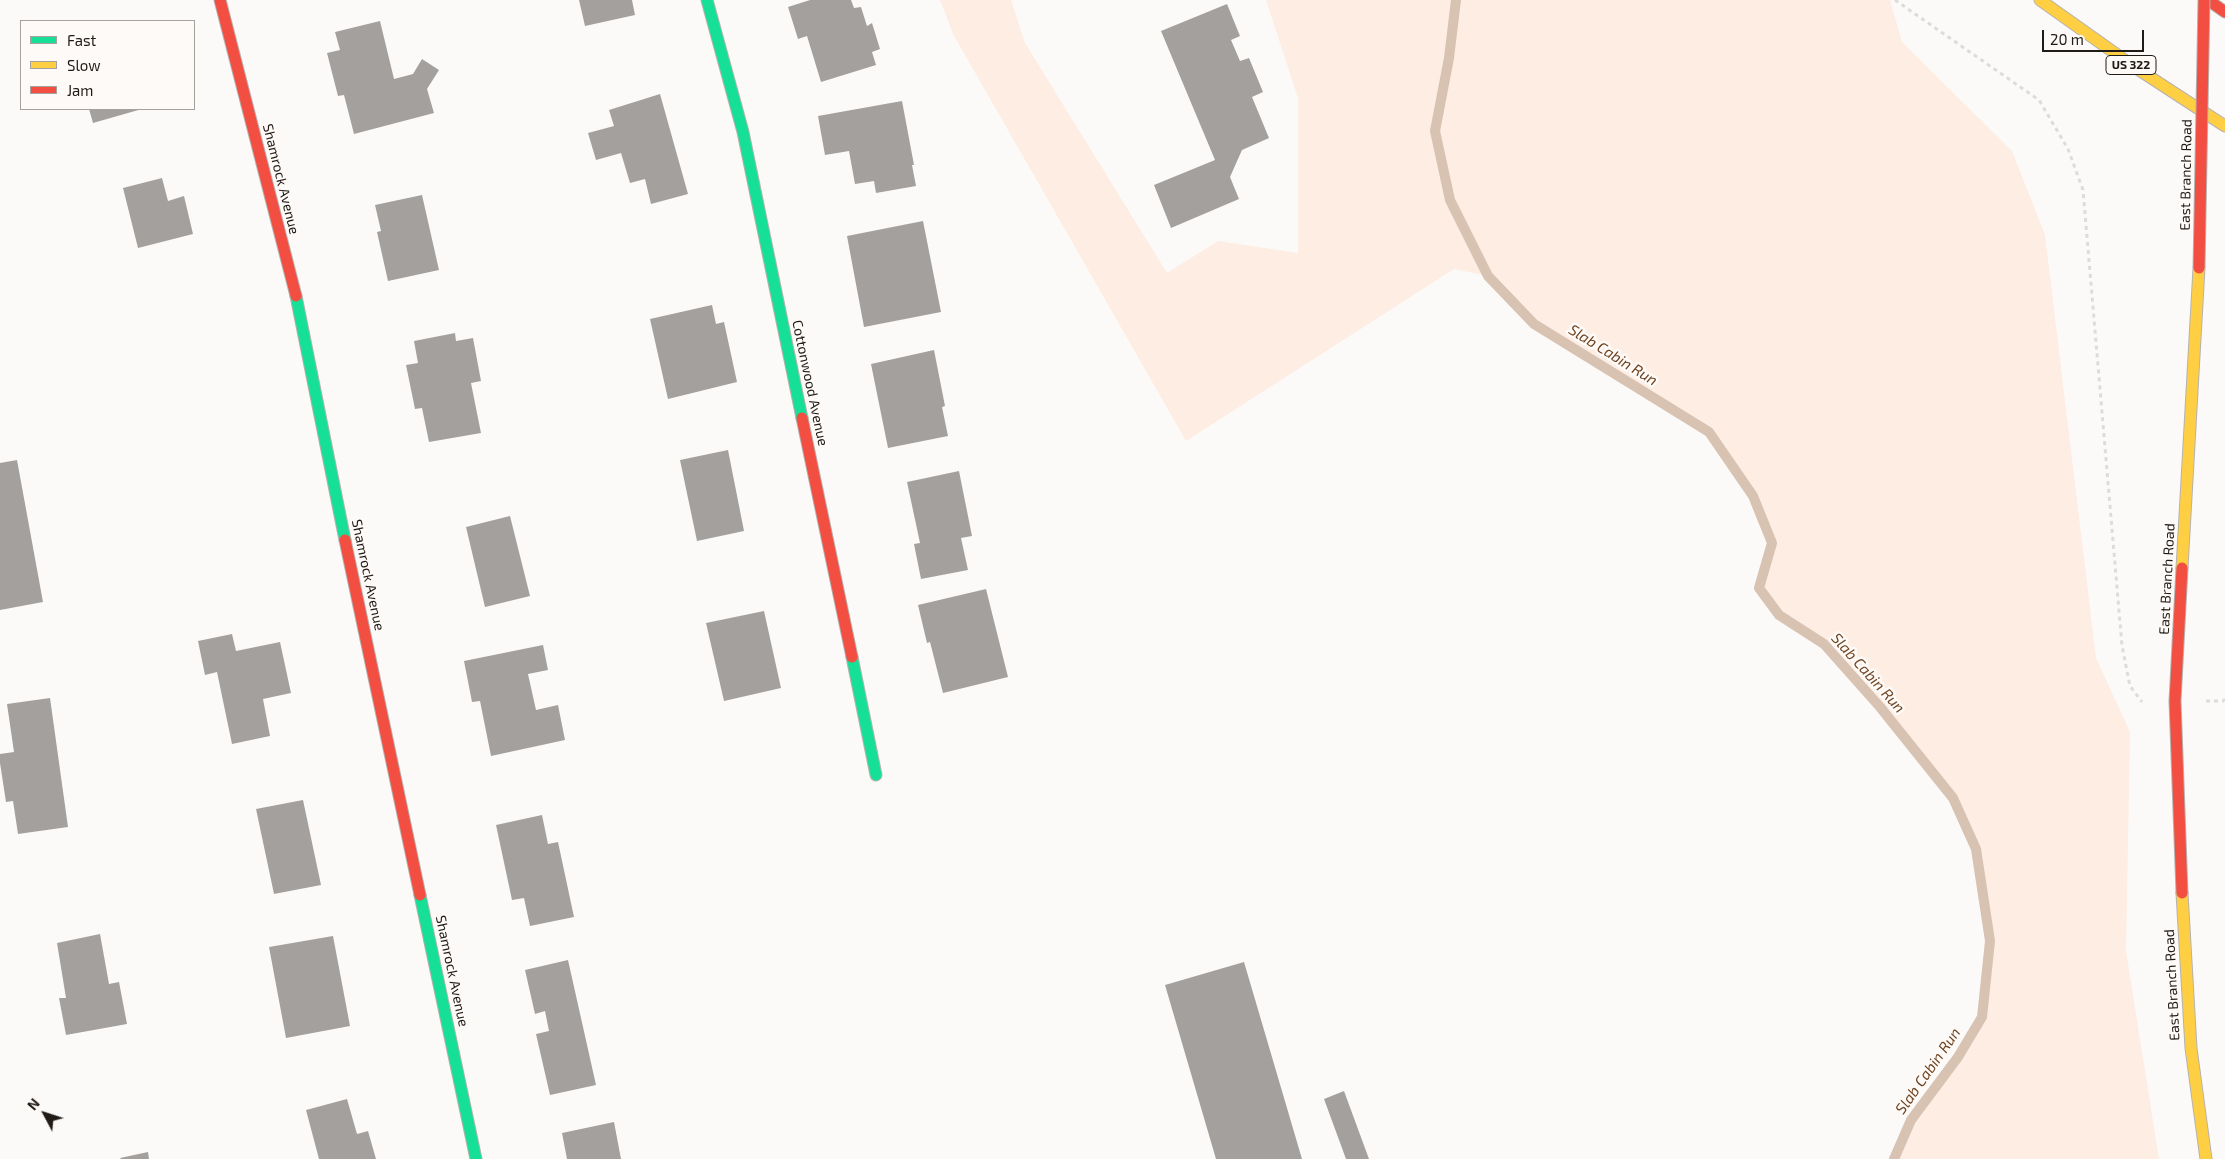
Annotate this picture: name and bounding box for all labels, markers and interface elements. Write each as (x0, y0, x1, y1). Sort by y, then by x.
legend (20, 20, 195, 110)
scale bar (2045, 20, 2148, 52)
text: 20 m (2050, 30, 2084, 48)
text: Fast (67, 31, 96, 49)
text: Slow (67, 56, 101, 74)
road number: US 322 (2106, 56, 2156, 74)
text: Jam (67, 81, 93, 99)
street label: East Branch Road (2177, 119, 2195, 231)
street label: Shamrock Avenue (259, 122, 303, 236)
street label: Cottonwood Avenue (788, 319, 832, 447)
water label: Slab Cabin Run (1565, 321, 1661, 389)
street label: Shamrock Avenue (348, 518, 388, 632)
street label: East Branch Road (2156, 523, 2178, 635)
water label: Slab Cabin Run (1827, 629, 1909, 717)
street label: Shamrock Avenue (432, 914, 472, 1028)
street label: East Branch Road (2161, 929, 2183, 1041)
water label: Slab Cabin Run (1892, 1024, 1964, 1118)
north arrow (20, 1089, 70, 1139)
text: N (23, 1095, 43, 1113)

